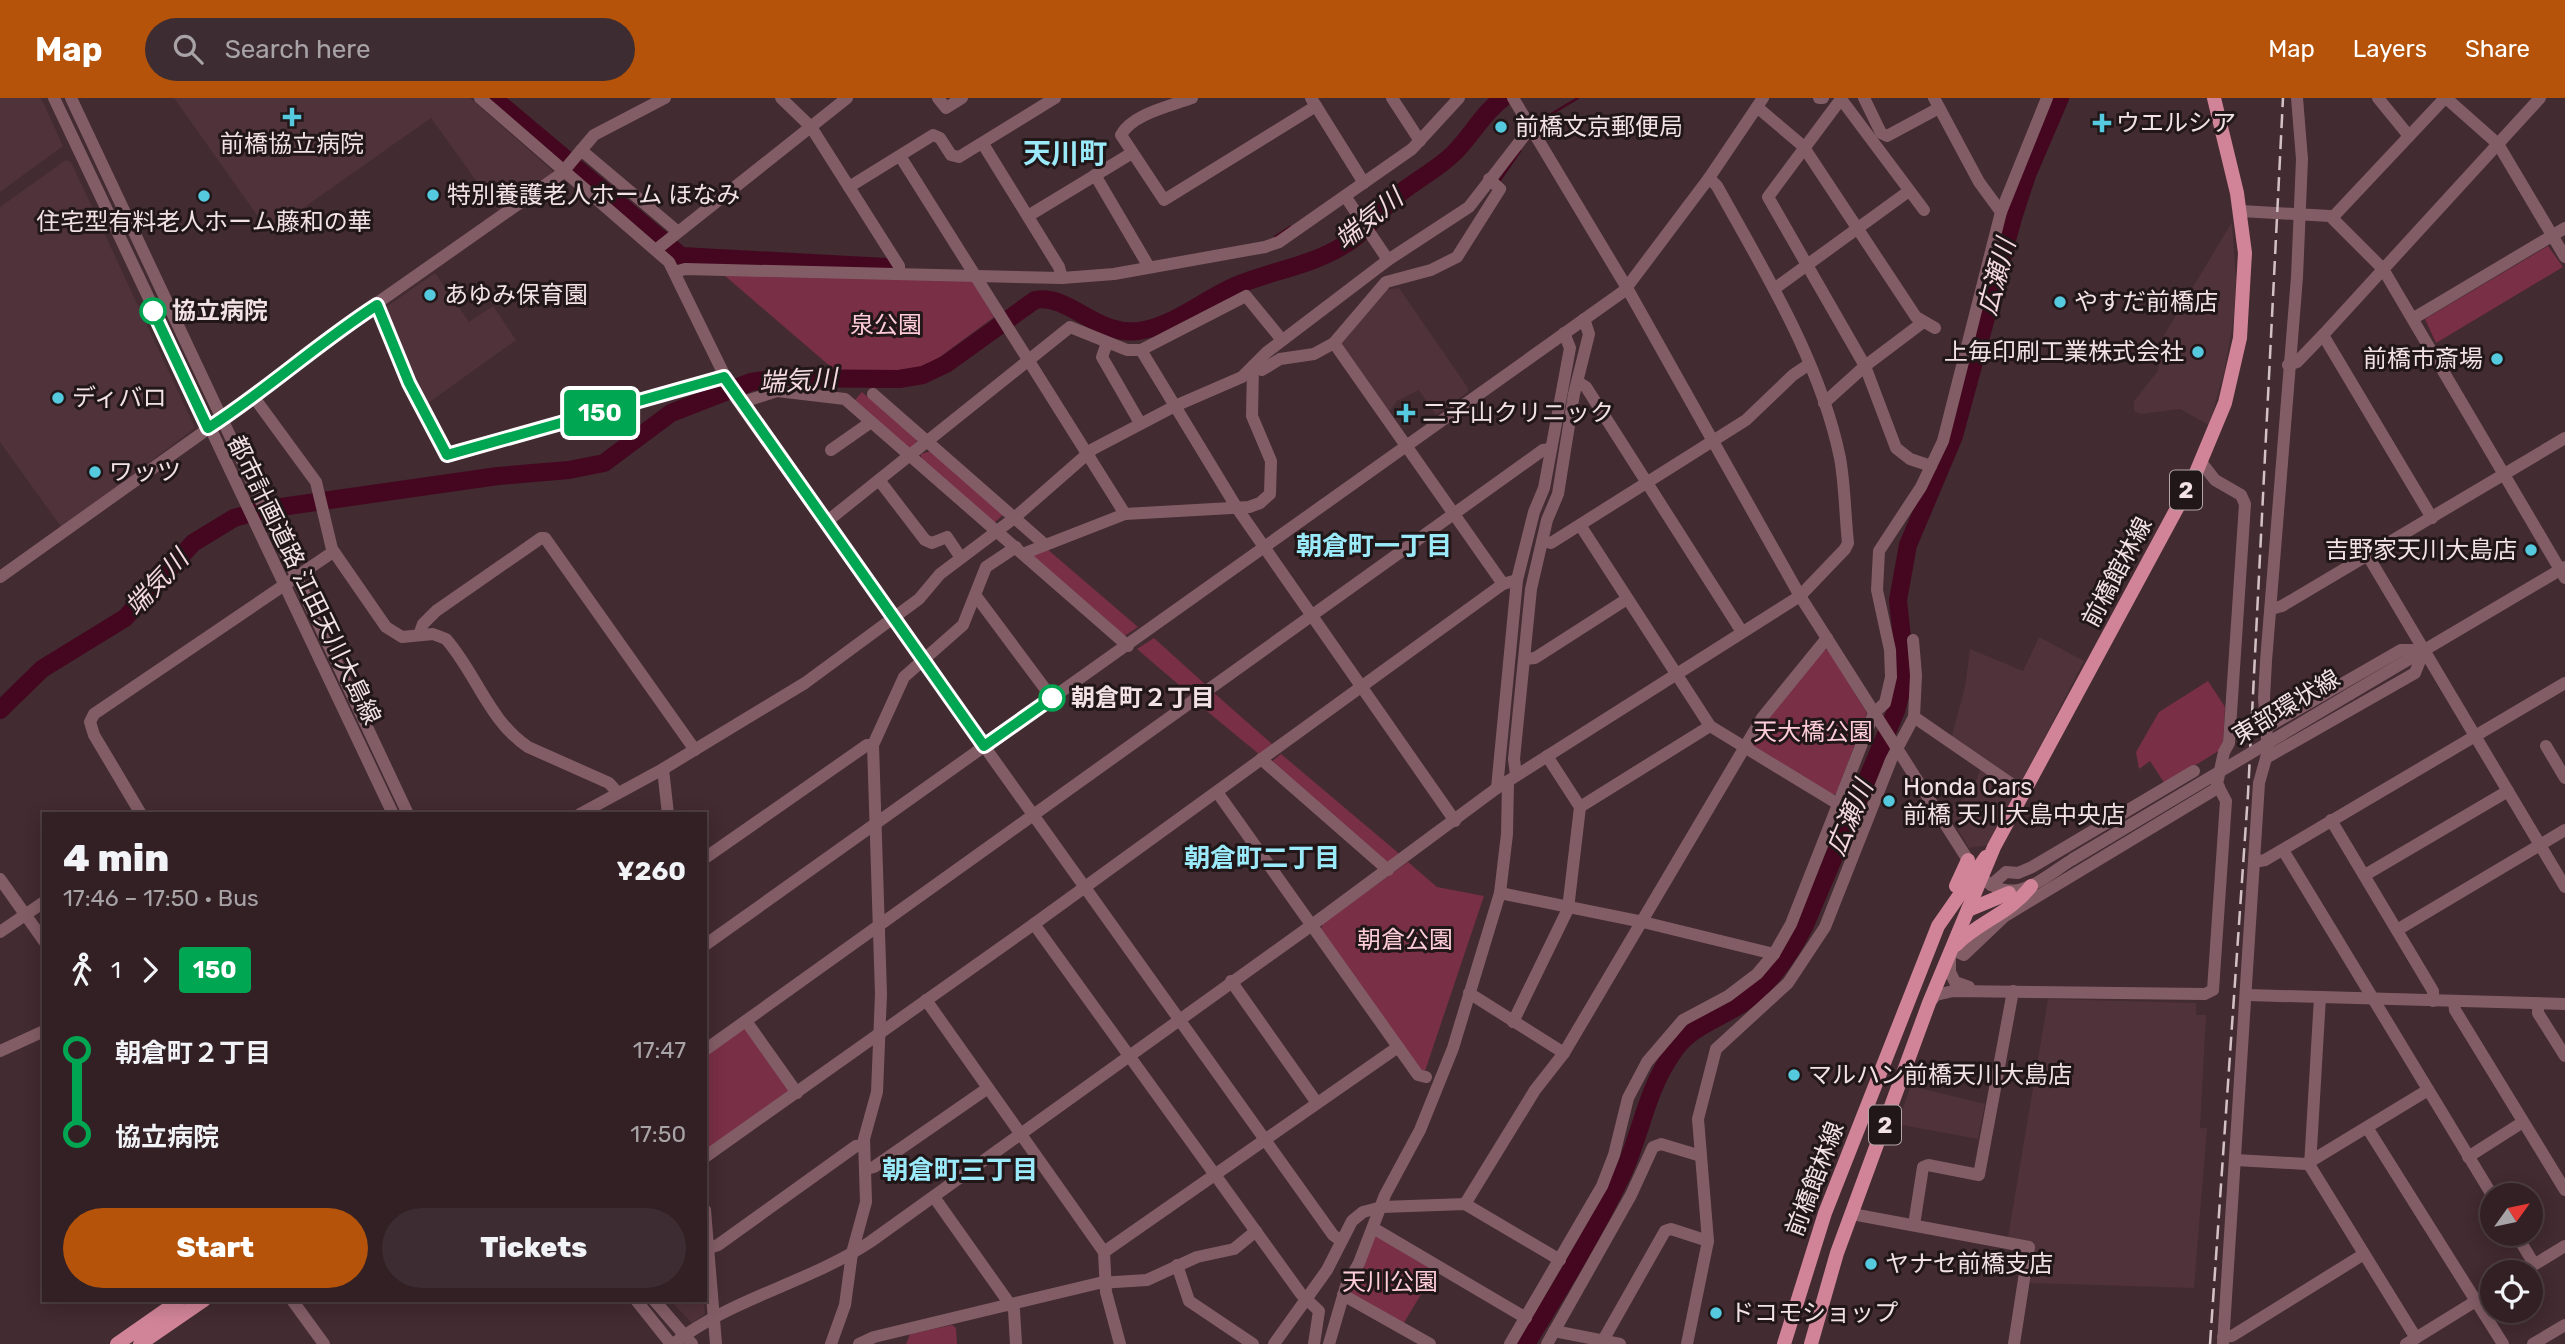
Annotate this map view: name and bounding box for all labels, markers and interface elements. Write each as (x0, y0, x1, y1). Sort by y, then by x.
search box (145, 18, 635, 81)
text: Map (35, 30, 103, 69)
icon: search (169, 30, 207, 68)
text: Search here (225, 34, 370, 65)
text: Map (2268, 35, 2315, 63)
text: Layers (2353, 35, 2427, 63)
text: Share (2465, 35, 2530, 63)
marker: 前橋協立病院 (282, 107, 302, 127)
place label: ウエルシア (2116, 109, 2236, 137)
place label: 前橋文京郵便局 (1515, 113, 1683, 141)
marker: ウエルシア (2094, 115, 2110, 131)
marker: 前橋文京郵便局 (1493, 119, 1509, 135)
place label: 前橋協立病院 (220, 130, 364, 158)
district label: 天川町 (1023, 137, 1107, 170)
place label: 特別養護老人ホーム ほなみ (447, 181, 740, 209)
water label: 端気川 (1329, 181, 1411, 256)
marker: 特別養護老人ホーム ほなみ (425, 187, 441, 203)
marker: 住宅型有料老人ホーム藤和の華 (196, 188, 212, 204)
place label: 住宅型有料老人ホーム藤和の華 (36, 208, 372, 236)
water label: 広瀬川 (1972, 232, 2023, 319)
place label: あゆみ保育園 (444, 281, 588, 309)
marker: あゆみ保育園 (422, 287, 438, 303)
place label: やすだ前橋店 (2074, 288, 2218, 316)
marker: やすだ前橋店 (2052, 294, 2068, 310)
place label: 協立病院 (172, 297, 268, 325)
marker: 協立病院 (140, 298, 166, 324)
park label: 泉公園 (850, 311, 922, 339)
place label: 上毎印刷工業株式会社 (1944, 338, 2184, 366)
marker: 上毎印刷工業株式会社 (2190, 344, 2206, 360)
place label: 前橋市斎場 (2363, 345, 2483, 373)
marker: 前橋市斎場 (2489, 351, 2505, 367)
water label: 端気川 (758, 363, 841, 399)
place label: ディバロ (72, 384, 166, 412)
marker: ディバロ (50, 390, 66, 406)
line badge: 150 (560, 390, 640, 436)
text: 150 (578, 399, 622, 427)
place label: 二子山クリニック (1422, 399, 1614, 427)
marker: 二子山クリニック (1396, 403, 1416, 423)
street label: 都市計画道路 江田天川大島線 (222, 431, 386, 729)
place label: ワッツ (109, 458, 181, 486)
marker: ワッツ (87, 464, 103, 480)
road number: 2 (2170, 470, 2202, 510)
street label: 前橋館林線 (2076, 512, 2158, 632)
district label: 朝倉町一丁目 (1296, 531, 1452, 562)
place label: 吉野家天川大島店 (2325, 536, 2517, 564)
water label: 端気川 (119, 542, 197, 622)
marker: 吉野家天川大島店 (2523, 542, 2539, 558)
street label: 東部環状線 (2227, 664, 2345, 750)
place label: 朝倉町２丁目 (1071, 684, 1215, 712)
marker: 朝倉町２丁目 (1039, 685, 1065, 711)
park label: 天大橋公園 (1753, 718, 1873, 746)
water label: 広瀬川 (1820, 773, 1881, 860)
place label: Honda Cars 前橋 天川大島中央店 (1903, 773, 2125, 829)
marker: Honda Cars 前橋 天川大島中央店 (1881, 793, 1897, 809)
text: 4 min (63, 835, 169, 881)
district label: 朝倉町二丁目 (1184, 843, 1340, 874)
text: ¥260 (617, 856, 686, 887)
text: 17:46 – 17:50 · Bus (63, 884, 259, 912)
park label: 朝倉公園 (1357, 926, 1453, 954)
icon: walk (63, 951, 101, 989)
icon: forward (131, 951, 169, 989)
text: 1 (111, 956, 121, 984)
text: 150 (193, 956, 237, 984)
text: 17:47 (633, 1036, 686, 1064)
text: 朝倉町２丁目 (115, 1038, 271, 1069)
place label: マルハン前橋天川大島店 (1808, 1061, 2072, 1089)
marker: マルハン前橋天川大島店 (1786, 1067, 1802, 1083)
road number: 2 (1869, 1106, 1901, 1144)
street label: 前橋館林線 (1780, 1118, 1850, 1240)
text: 17:50 (630, 1120, 686, 1148)
text: 協立病院 (115, 1122, 219, 1153)
district label: 朝倉町三丁目 (882, 1155, 1038, 1186)
north arrow (2480, 1183, 2543, 1246)
map controls (2480, 1183, 2543, 1323)
button: Start (63, 1208, 368, 1288)
button: Tickets (382, 1208, 686, 1288)
place label: ヤナセ前橋支店 (1885, 1250, 2053, 1278)
marker: ヤナセ前橋支店 (1863, 1256, 1879, 1272)
button: locate (2480, 1260, 2543, 1323)
park label: 天川公園 (1342, 1268, 1438, 1296)
place label: ドコモショップ (1730, 1299, 1898, 1327)
marker: ドコモショップ (1708, 1305, 1724, 1321)

